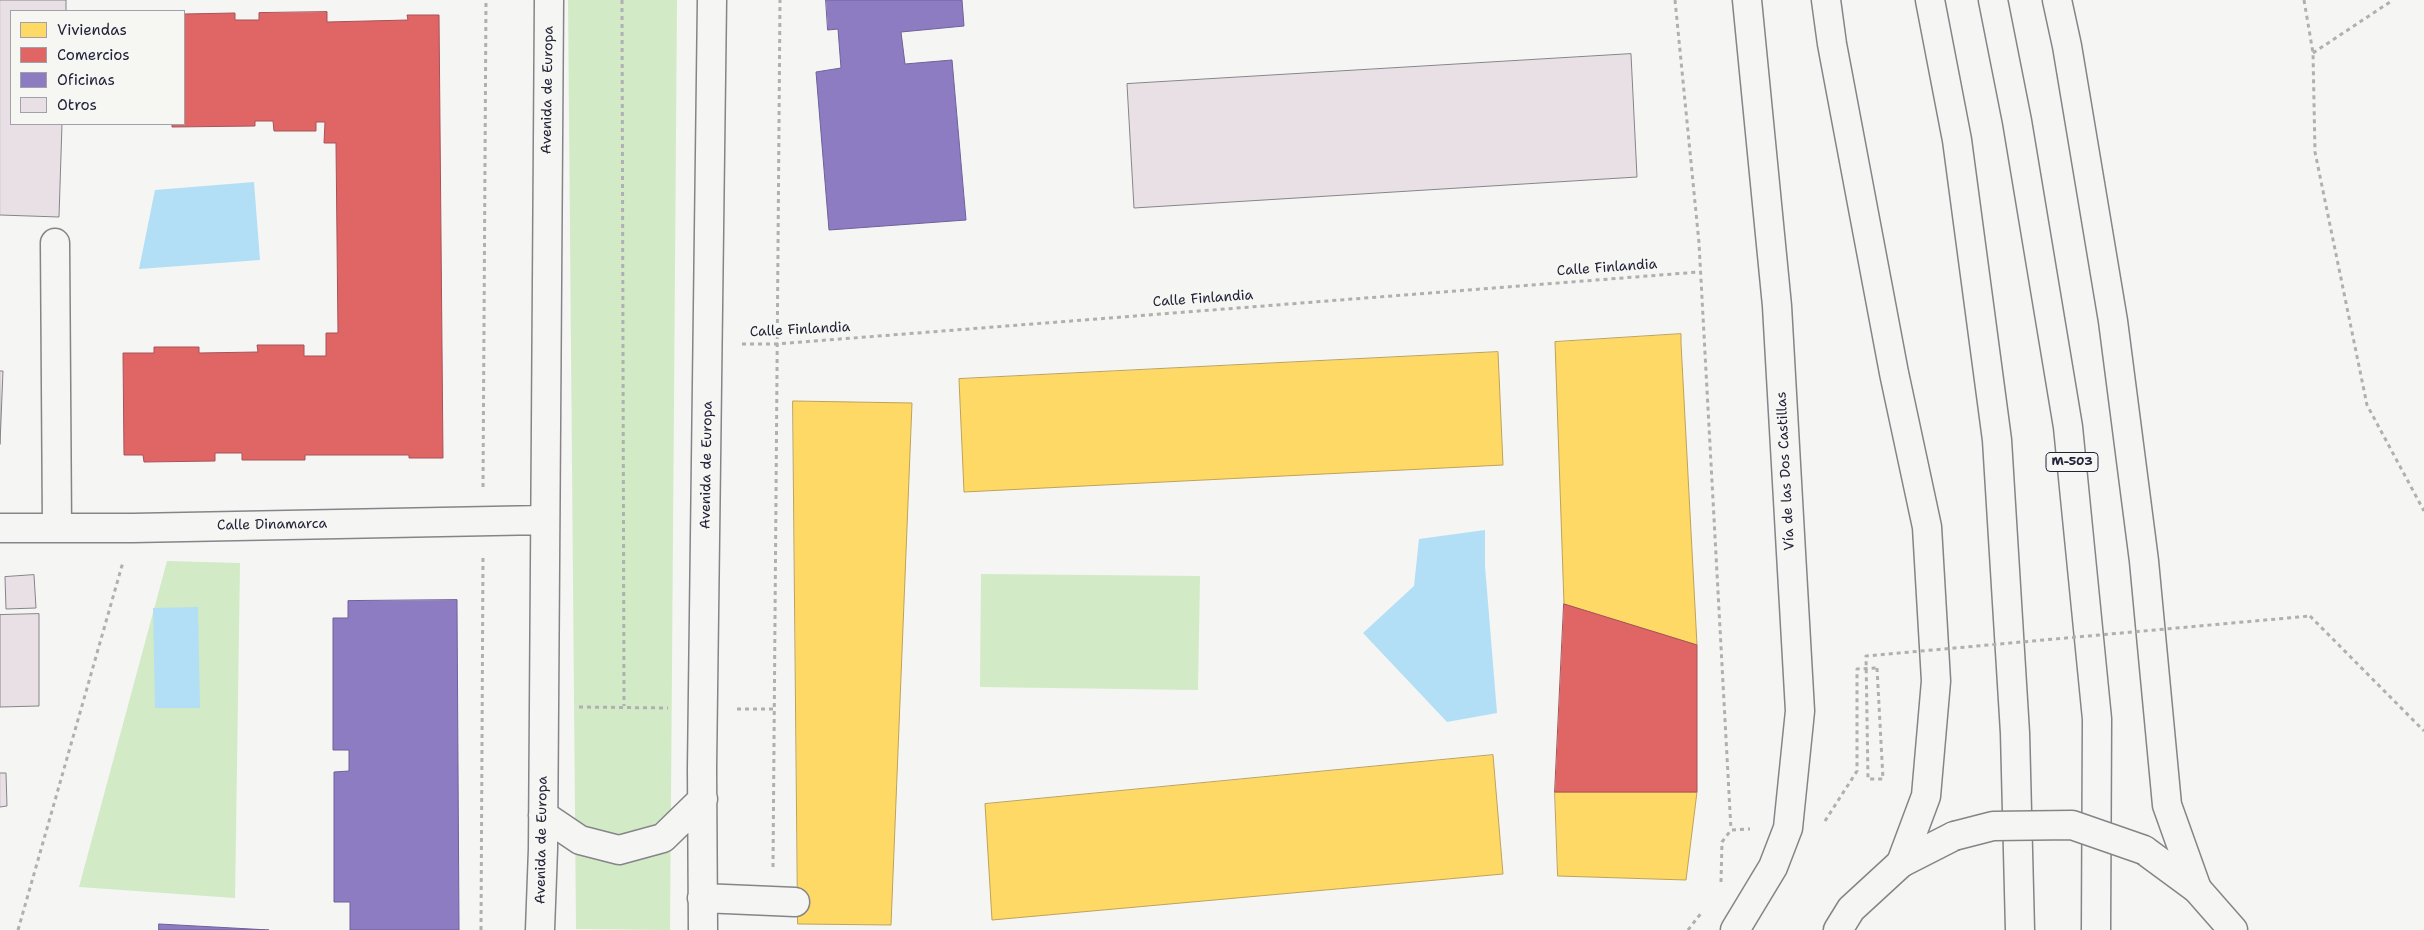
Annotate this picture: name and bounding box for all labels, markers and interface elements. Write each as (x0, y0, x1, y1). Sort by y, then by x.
legend (10, 10, 185, 125)
text: Viviendas (57, 20, 127, 40)
street label: Avenida de Europa (538, 26, 558, 154)
text: Comercios (57, 45, 130, 65)
text: Oficinas (57, 70, 115, 90)
text: Otros (57, 95, 97, 115)
street label: Calle Finlandia (1556, 256, 1658, 280)
street label: Calle Finlandia (1152, 287, 1254, 311)
street label: Calle Finlandia (749, 319, 851, 341)
street label: Vía de las Dos Castillas (1773, 391, 1799, 551)
street label: Avenida de Europa (697, 401, 717, 529)
road number: M-503 (2046, 452, 2098, 472)
street label: Calle Dinamarca (217, 516, 327, 534)
street label: Avenida de Europa (532, 776, 552, 904)

